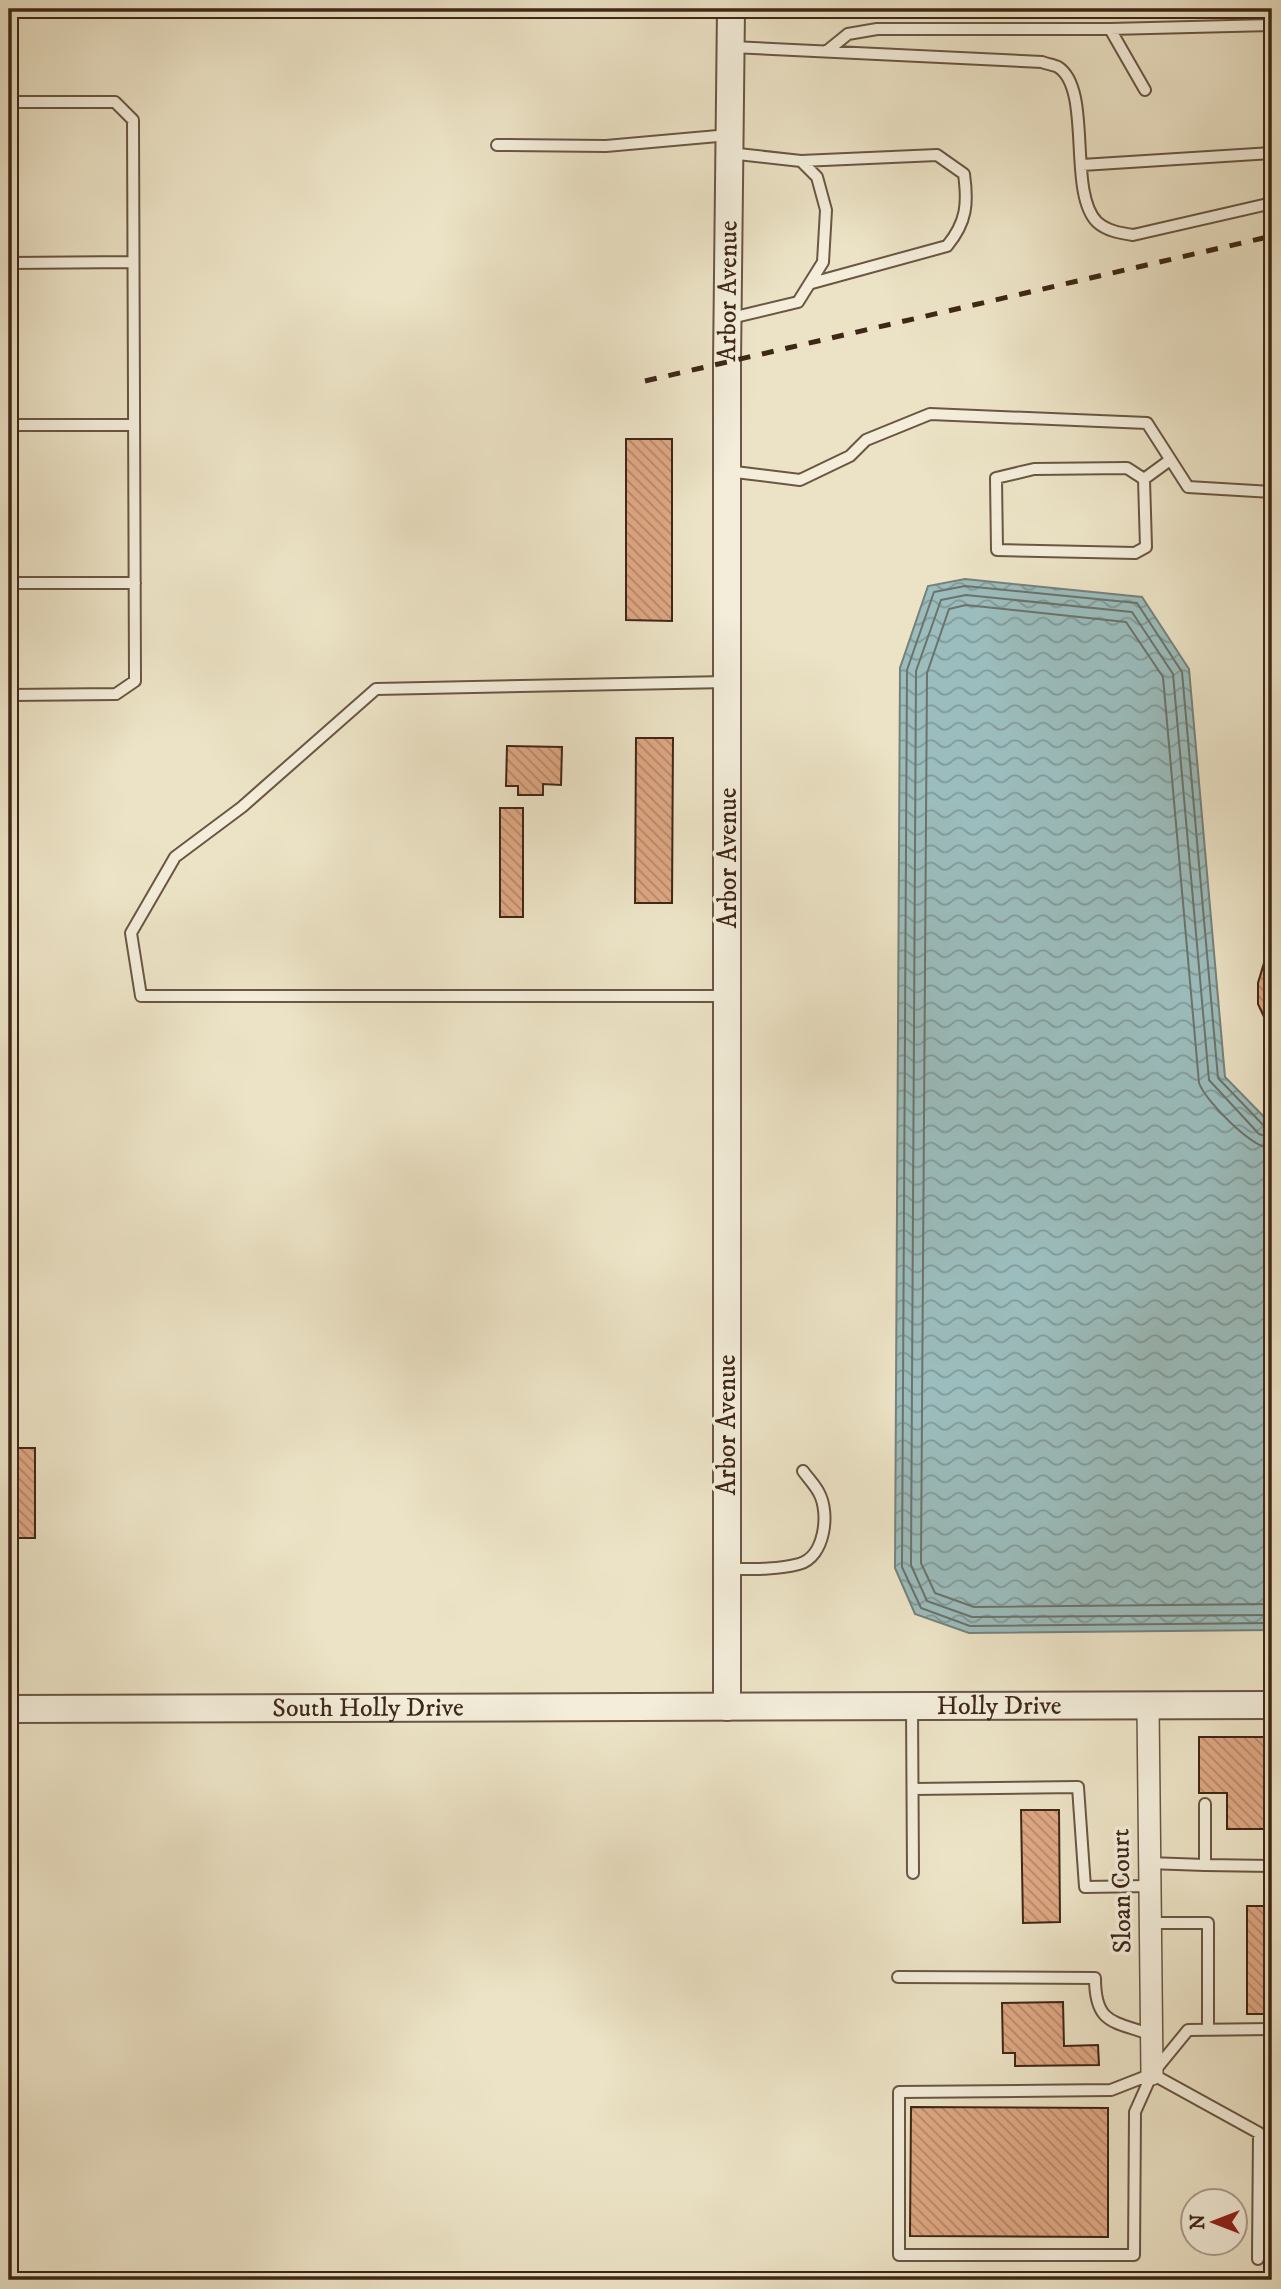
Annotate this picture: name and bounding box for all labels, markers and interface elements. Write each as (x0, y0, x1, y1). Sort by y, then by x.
street label: Arbor Avenue (711, 220, 745, 362)
street label: Arbor Avenue (712, 787, 745, 929)
street label: Arbor Avenue (711, 1354, 744, 1496)
street label: Holly Drive (936, 1689, 1062, 1723)
street label: South Holly Drive (272, 1691, 464, 1725)
street label: Sloan Court (1104, 1828, 1140, 1954)
north arrow (1180, 2188, 1250, 2258)
text: N (1187, 2214, 1210, 2230)

